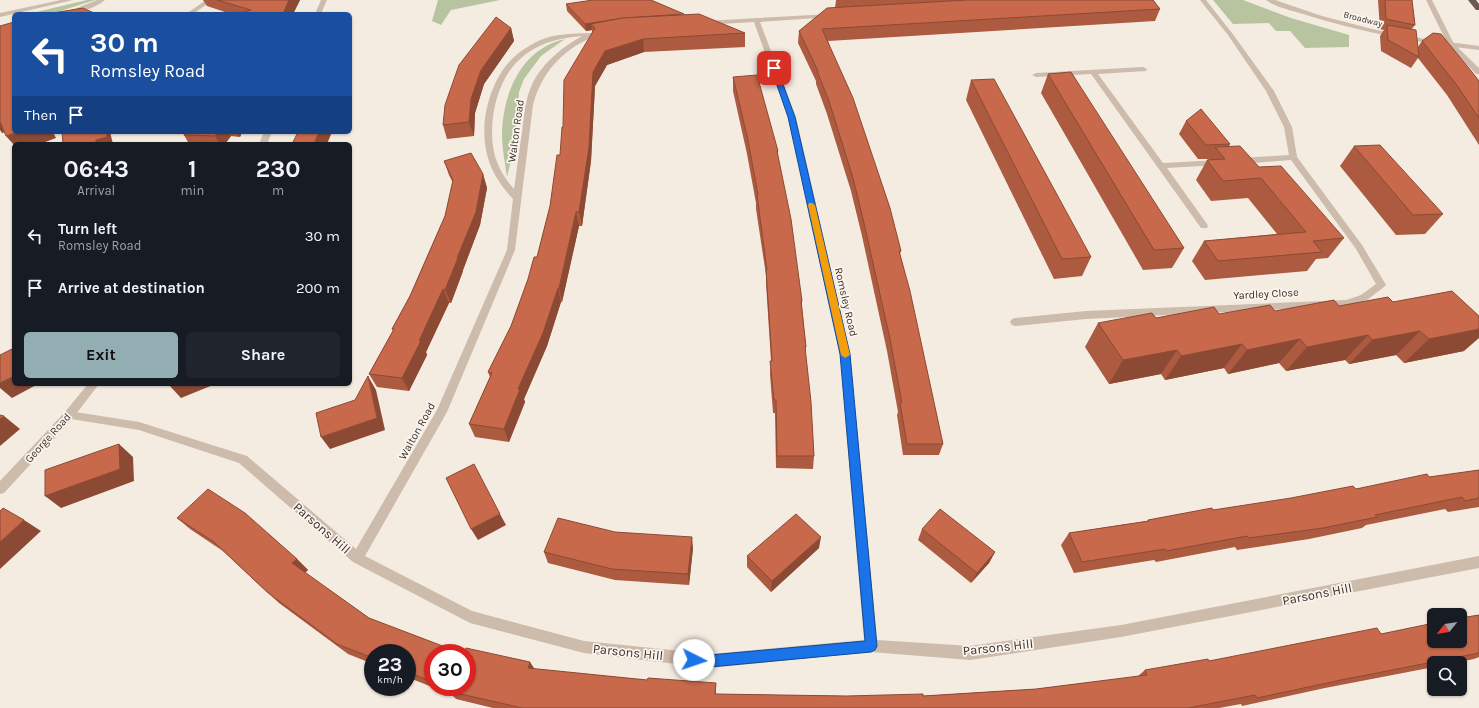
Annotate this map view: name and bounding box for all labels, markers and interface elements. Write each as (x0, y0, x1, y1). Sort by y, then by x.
street label: Broadway (1343, 9, 1384, 29)
text: 30 m (90, 26, 159, 59)
icon: left (24, 28, 76, 80)
pin (757, 51, 791, 85)
icon: arrive (763, 57, 785, 79)
text: Romsley Road (90, 60, 206, 82)
street label: Walton Road (505, 99, 527, 163)
icon: arrive (65, 104, 87, 126)
text: Then (24, 106, 57, 124)
text: 06:43 (64, 155, 129, 183)
text: 1 (188, 155, 197, 183)
text: 230 (256, 155, 300, 183)
text: Arrival (77, 183, 115, 198)
text: min (180, 183, 204, 198)
text: m (272, 183, 284, 198)
text: Turn left (58, 220, 117, 238)
icon: left (24, 225, 46, 247)
text: 30 m (305, 227, 340, 245)
text: Romsley Road (58, 238, 141, 253)
street label: Romsley Road (832, 266, 860, 338)
icon: arrive (24, 277, 46, 299)
text: Arrive at destination (58, 279, 205, 297)
text: 200 m (296, 279, 340, 297)
street label: Yardley Close (1233, 286, 1299, 302)
button: Exit (24, 332, 178, 378)
button: Share (186, 332, 340, 378)
street label: Walton Road (396, 400, 438, 462)
street label: George Road (22, 410, 74, 466)
street label: Parsons Hill (290, 499, 354, 557)
street label: Parsons Hill (1281, 580, 1353, 608)
north arrow (1427, 608, 1467, 648)
map controls (1427, 608, 1467, 696)
street label: Parsons Hill (962, 636, 1034, 658)
position arrow (673, 639, 715, 681)
street label: Parsons Hill (592, 641, 664, 663)
speed limit sign: 30 (424, 644, 476, 696)
text: 23 (378, 653, 402, 676)
button: search (1427, 656, 1467, 696)
text: km/h (377, 674, 403, 686)

